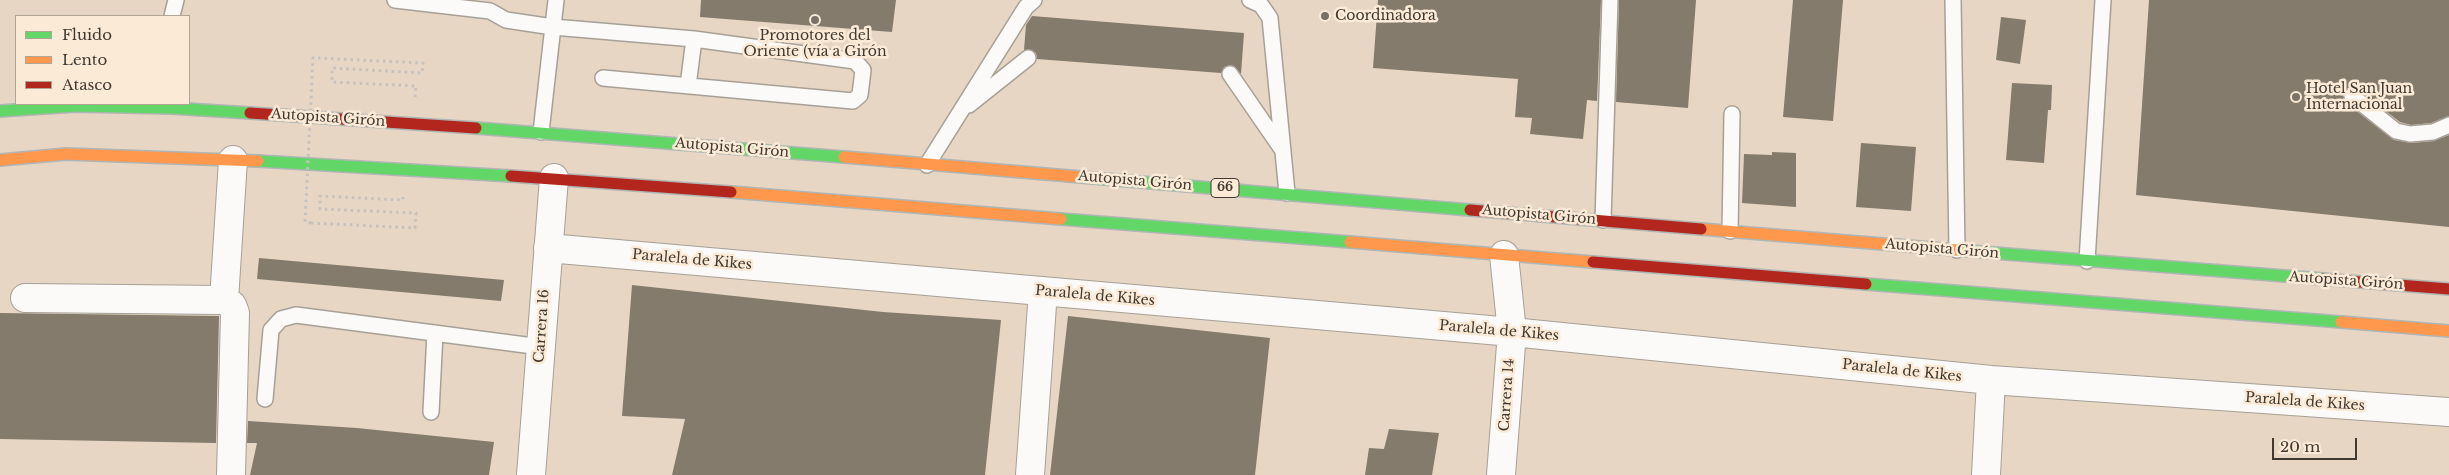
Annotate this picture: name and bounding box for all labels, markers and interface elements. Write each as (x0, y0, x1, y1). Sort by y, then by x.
place label: Coordinadora (1335, 8, 1436, 24)
marker: Coordinadora (1319, 10, 1331, 22)
marker: Promotores del Oriente (vía a Girón (809, 14, 821, 26)
legend (15, 15, 190, 105)
text: Fluido (62, 25, 112, 44)
place label: Promotores del Oriente (vía a Girón (743, 28, 887, 60)
text: Lento (62, 50, 107, 69)
text: Atasco (62, 75, 112, 94)
place label: Hotel San Juan Internacional (2306, 81, 2412, 114)
marker: Hotel San Juan Internacional (2290, 91, 2302, 103)
street label: Autopista Girón (270, 106, 386, 130)
street label: Autopista Girón (674, 135, 790, 161)
street label: Autopista Girón (1077, 168, 1193, 194)
road number: 66 (1211, 178, 1239, 198)
street label: Autopista Girón (1481, 202, 1597, 228)
street label: Autopista Girón (1884, 236, 2000, 262)
street label: Paralela de Kikes (631, 246, 753, 274)
street label: Autopista Girón (2288, 269, 2404, 293)
street label: Paralela de Kikes (1034, 282, 1156, 310)
street label: Carrera 16 (531, 289, 553, 363)
street label: Paralela de Kikes (1438, 317, 1560, 345)
street label: Paralela de Kikes (1841, 356, 1963, 386)
street label: Carrera 14 (1496, 358, 1518, 432)
street label: Paralela de Kikes (2244, 389, 2366, 415)
scale bar (2274, 428, 2359, 460)
text: 20 m (2280, 437, 2320, 456)

